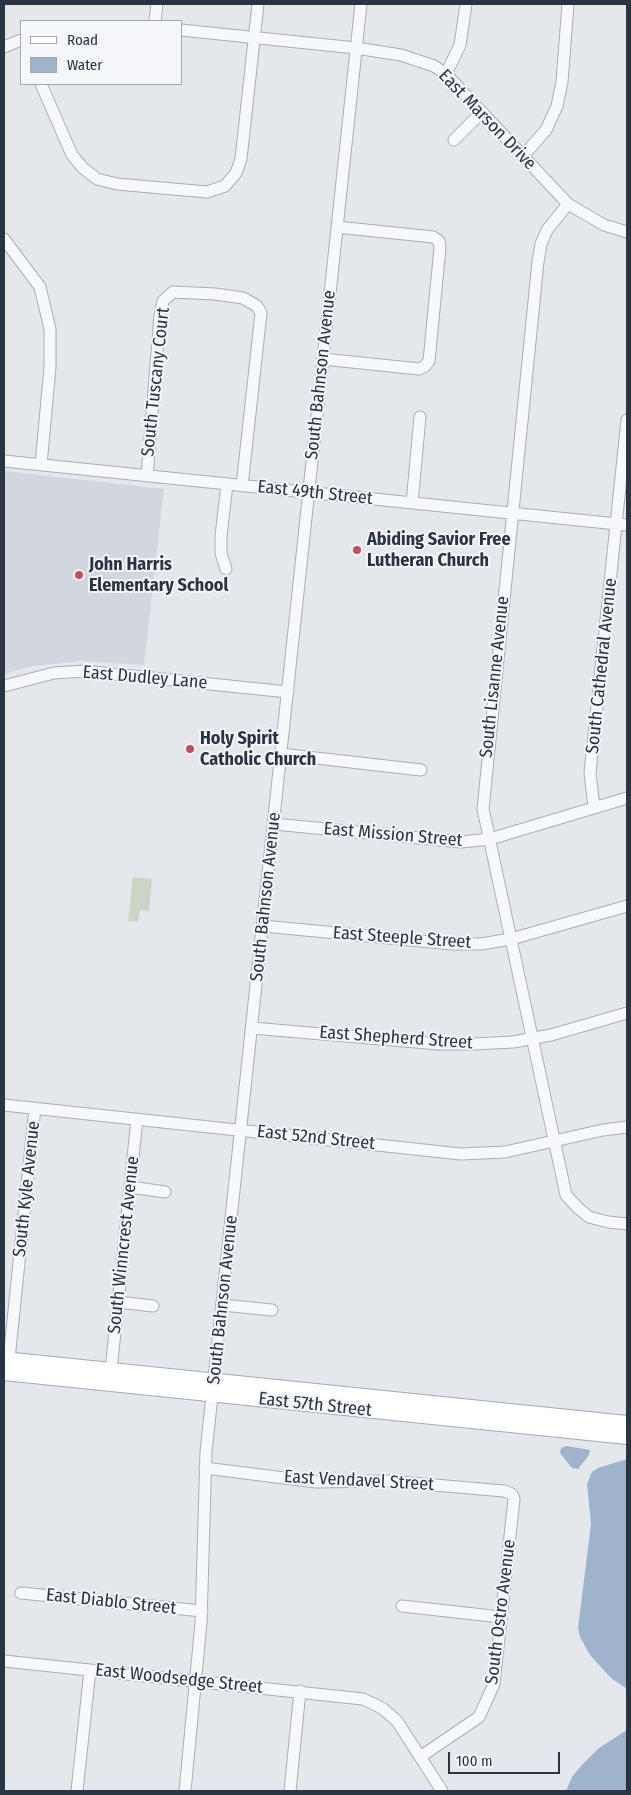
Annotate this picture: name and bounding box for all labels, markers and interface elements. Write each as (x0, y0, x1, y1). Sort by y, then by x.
legend (20, 20, 182, 85)
text: Road (67, 31, 98, 49)
text: Water (67, 56, 102, 74)
street label: East Marson Drive (434, 65, 540, 175)
street label: South Bahnson Avenue (301, 289, 341, 461)
street label: South Tuscany Court (137, 306, 175, 458)
street label: East 49th Street (256, 476, 374, 510)
place label: Abiding Savior Free Lutheran Church (367, 529, 511, 572)
marker: Abiding Savior Free Lutheran Church (351, 544, 363, 556)
place label: John Harris Elementary School (89, 554, 228, 596)
marker: John Harris Elementary School (73, 569, 85, 581)
street label: South Cathedral Avenue (582, 577, 622, 755)
street label: South Lisanne Avenue (476, 595, 514, 759)
street label: East Dudley Lane (82, 662, 208, 694)
place label: Holy Spirit Catholic Church (200, 728, 316, 771)
marker: Holy Spirit Catholic Church (184, 743, 196, 755)
street label: South Bahnson Avenue (246, 811, 286, 983)
street label: East Mission Street (323, 818, 463, 852)
street label: East Steeple Street (332, 922, 472, 954)
street label: East Shepherd Street (318, 1022, 474, 1054)
street label: South Kyle Avenue (9, 1120, 45, 1258)
street label: East 52nd Street (256, 1121, 376, 1155)
street label: South Winncrest Avenue (104, 1155, 144, 1335)
street label: South Bahnson Avenue (203, 1214, 243, 1386)
street label: East 57th Street (257, 1388, 373, 1422)
street label: East Vendavel Street (283, 1466, 435, 1496)
street label: South Ostro Avenue (481, 1538, 521, 1686)
street label: East Diablo Street (45, 1584, 177, 1620)
street label: East Woodsedge Street (94, 1659, 264, 1699)
scale bar (451, 1742, 564, 1774)
text: 100 m (456, 1752, 493, 1770)

